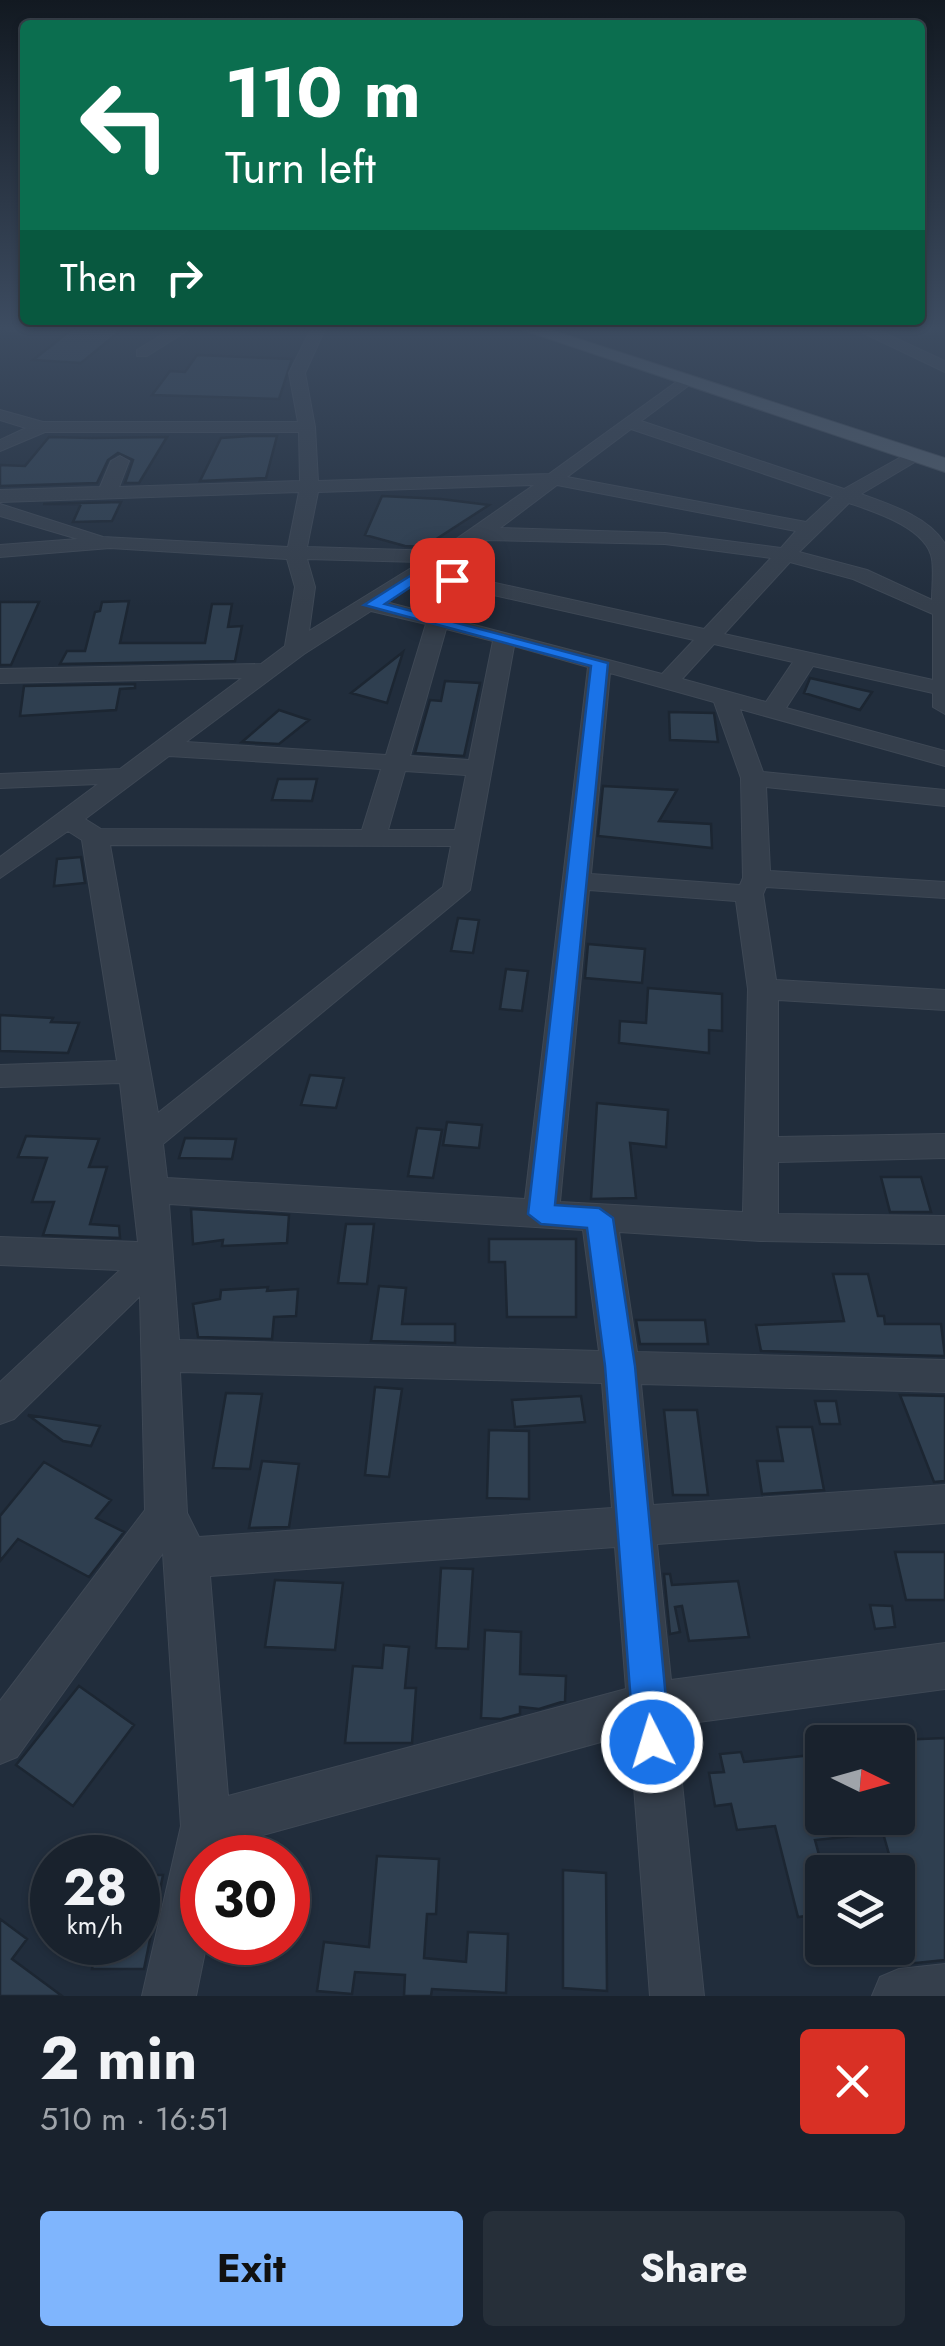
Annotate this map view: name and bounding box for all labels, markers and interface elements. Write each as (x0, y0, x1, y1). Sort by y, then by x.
text: 110 m (225, 42, 421, 143)
icon: left (60, 60, 190, 190)
text: Turn left (225, 135, 376, 200)
text: Then (60, 250, 137, 305)
icon: right (157, 250, 212, 305)
pin (410, 538, 495, 623)
icon: arrive (425, 553, 480, 608)
position arrow (600, 1690, 704, 1794)
north arrow (805, 1725, 915, 1835)
map controls (805, 1725, 915, 1965)
speed limit sign: 30 (180, 1835, 310, 1965)
text: 28 (63, 1851, 127, 1924)
button: layers (805, 1855, 915, 1965)
text: km/h (67, 1907, 123, 1943)
text: 2 min (40, 2015, 198, 2102)
button: close (800, 2029, 905, 2134)
text: 510 m · 16:51 (40, 2096, 230, 2142)
button: Exit (40, 2211, 463, 2326)
button: Share (483, 2211, 905, 2326)

